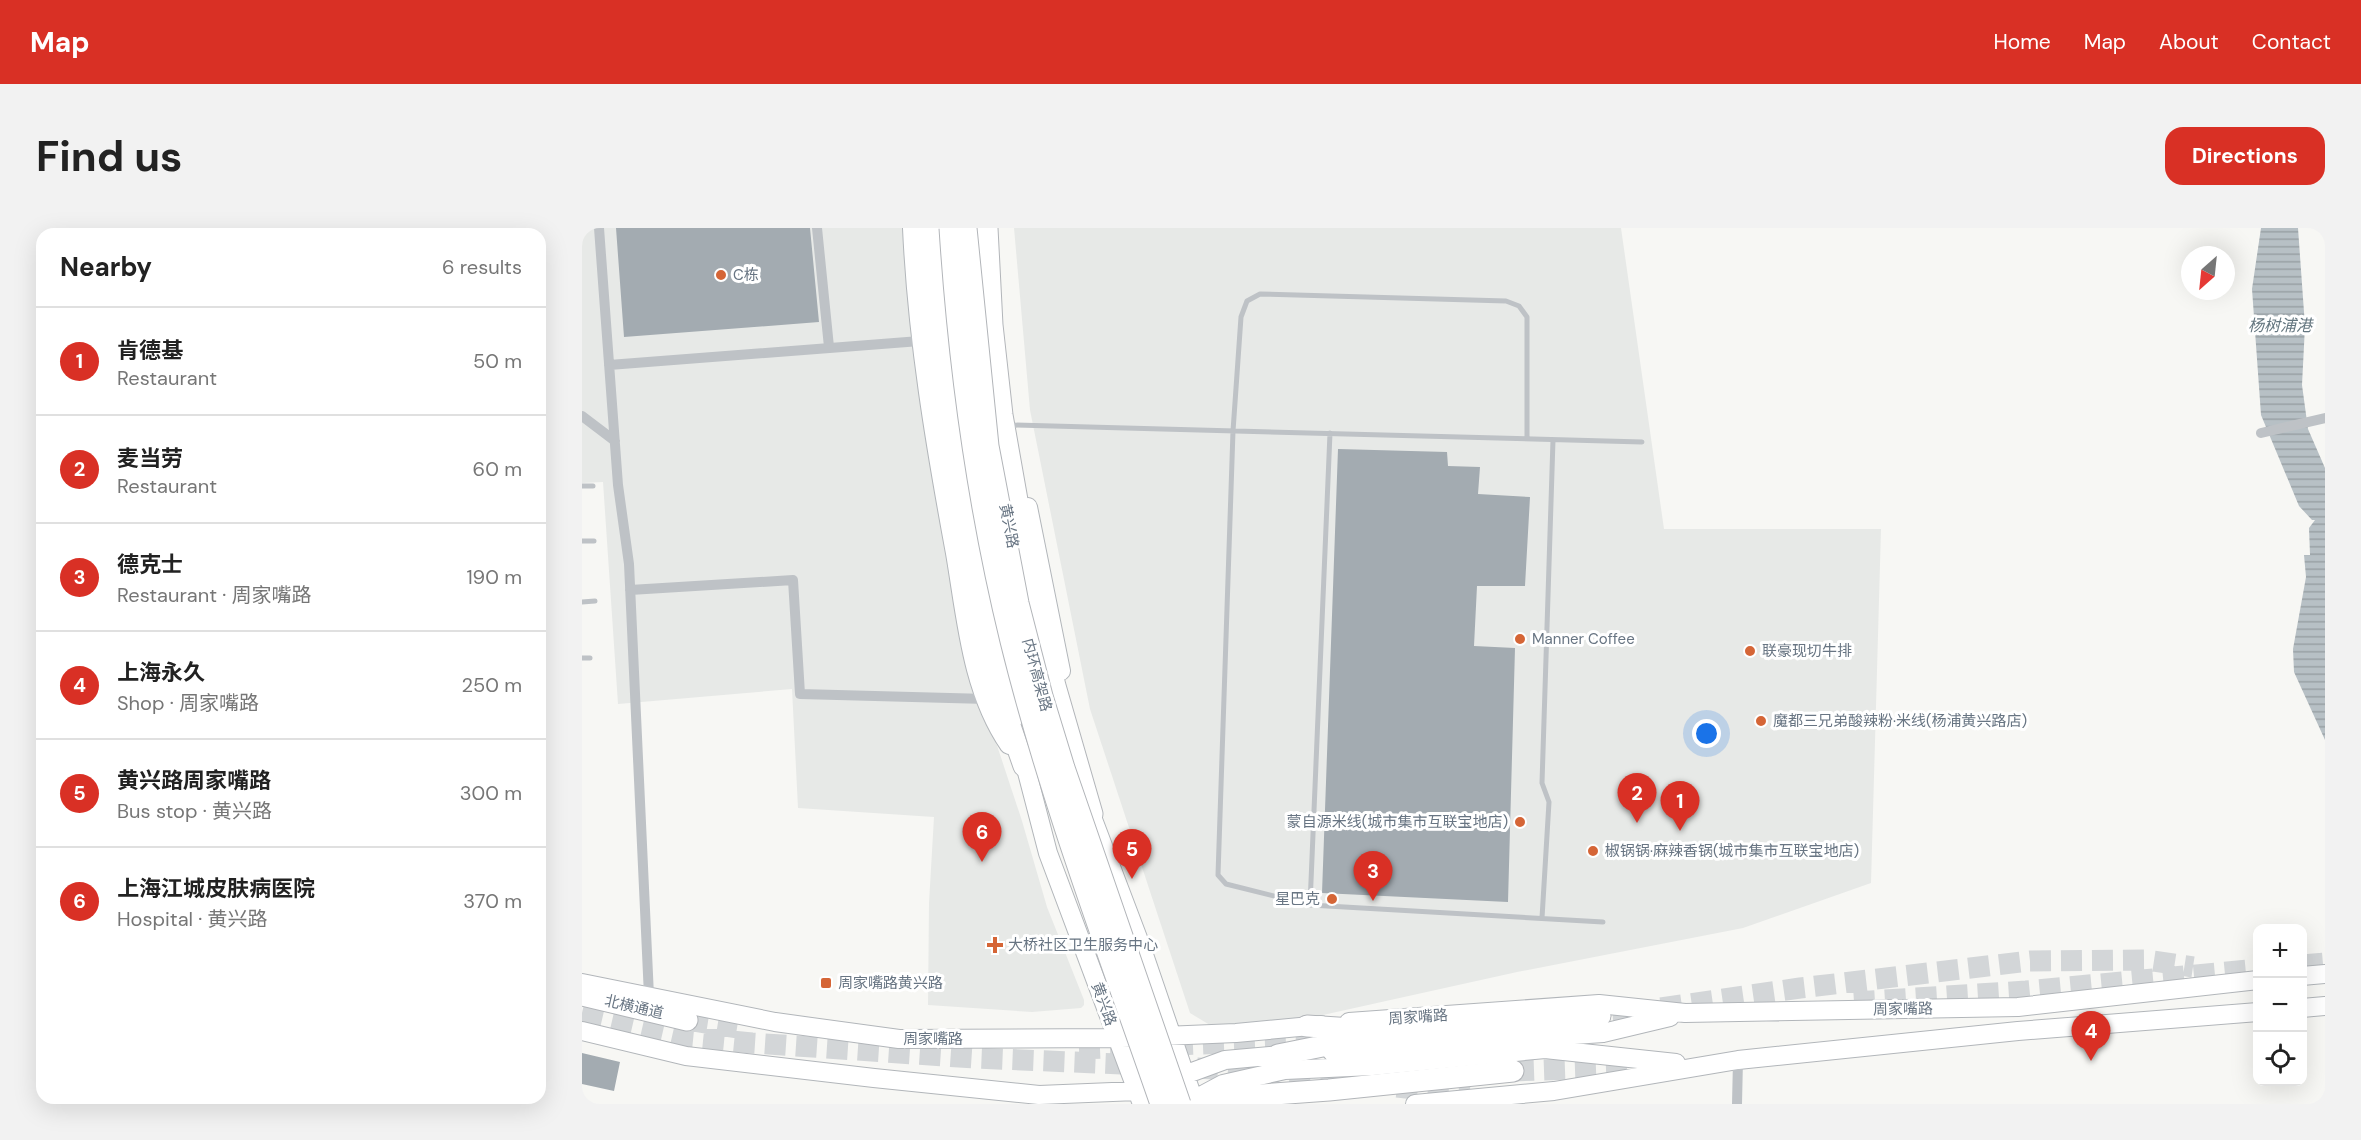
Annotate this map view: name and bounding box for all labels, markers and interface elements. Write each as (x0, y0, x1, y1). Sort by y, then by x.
text: Map (30, 24, 90, 61)
text: Home (1993, 28, 2051, 56)
text: Map (2084, 28, 2126, 56)
text: About (2159, 28, 2219, 56)
text: Contact (2252, 28, 2331, 56)
button: Directions (2165, 127, 2325, 185)
text: Find us (36, 129, 182, 184)
north arrow (2181, 246, 2235, 300)
text: Nearby (60, 250, 152, 284)
text: 6 results (442, 254, 522, 280)
place label: C栋 (733, 265, 759, 285)
marker: C栋 (714, 268, 728, 282)
water label: 杨树浦港 (2248, 315, 2314, 336)
text: 肯德基 (117, 336, 183, 365)
text: 1 (76, 348, 83, 374)
text: 50 m (473, 348, 522, 374)
text: Restaurant (117, 365, 217, 391)
text: 麦当劳 (117, 444, 183, 473)
text: 2 (74, 456, 85, 482)
text: 60 m (473, 456, 522, 482)
text: Restaurant (117, 473, 217, 499)
street label: 黄兴路 (995, 502, 1023, 550)
text: 德克士 (117, 550, 183, 579)
text: 3 (73, 564, 86, 590)
text: 190 m (466, 564, 522, 590)
text: Restaurant · 周家嘴路 (117, 582, 312, 608)
place label: Manner Coffee (1532, 629, 1635, 649)
marker: Manner Coffee (1513, 632, 1527, 646)
street label: 内环高架路 (1018, 636, 1056, 714)
place label: 联豪现切牛排 (1762, 641, 1852, 661)
marker: 联豪现切牛排 (1743, 644, 1757, 658)
text: 上海永久 (117, 658, 205, 687)
text: 4 (73, 672, 86, 698)
text: 250 m (461, 672, 522, 698)
text: Shop · 周家嘴路 (117, 690, 259, 716)
place label: 魔都三兄弟酸辣粉·米线(杨浦黄兴路店) (1773, 711, 2027, 731)
marker: 魔都三兄弟酸辣粉·米线(杨浦黄兴路店) (1754, 714, 1768, 728)
your location (1692, 719, 1721, 748)
text: 黄兴路周家嘴路 (117, 766, 271, 795)
pin: 2 (1618, 774, 1656, 823)
text: 5 (73, 780, 86, 806)
text: 300 m (460, 780, 522, 806)
pin: 1 (1660, 782, 1700, 831)
text: Bus stop · 黄兴路 (117, 798, 272, 824)
pin: 6 (962, 812, 1002, 862)
place label: 蒙自源米线(城市集市互联宝地店) (1287, 812, 1508, 832)
marker: 蒙自源米线(城市集市互联宝地店) (1513, 815, 1527, 829)
pin: 5 (1112, 830, 1152, 879)
place label: 椒锅锅·麻辣香锅(城市集市互联宝地店) (1605, 841, 1859, 861)
marker: 椒锅锅·麻辣香锅(城市集市互联宝地店) (1586, 844, 1600, 858)
pin: 3 (1354, 852, 1392, 901)
text: 上海江城皮肤病医院 (117, 874, 315, 903)
text: 6 (73, 888, 86, 914)
text: 370 m (463, 888, 522, 914)
place label: 星巴克 (1275, 889, 1320, 909)
marker: 星巴克 (1325, 892, 1339, 906)
text: Hospital · 黄兴路 (117, 906, 268, 932)
map controls (2253, 924, 2307, 1086)
button: + (2253, 924, 2307, 978)
place label: 大桥社区卫生服务中心 (1008, 935, 1158, 955)
marker: 大桥社区卫生服务中心 (986, 936, 1004, 954)
place label: 周家嘴路黄兴路 (838, 973, 943, 993)
marker: 周家嘴路黄兴路 (819, 976, 833, 990)
button: − (2253, 978, 2307, 1032)
street label: 黄兴路 (1087, 979, 1121, 1029)
street label: 北横通道 (603, 991, 665, 1023)
street label: 周家嘴路 (1873, 998, 1933, 1020)
street label: 周家嘴路 (1387, 1005, 1449, 1029)
pin: 4 (2072, 1012, 2110, 1061)
street label: 周家嘴路 (903, 1029, 963, 1049)
button: locate (2253, 1032, 2307, 1086)

